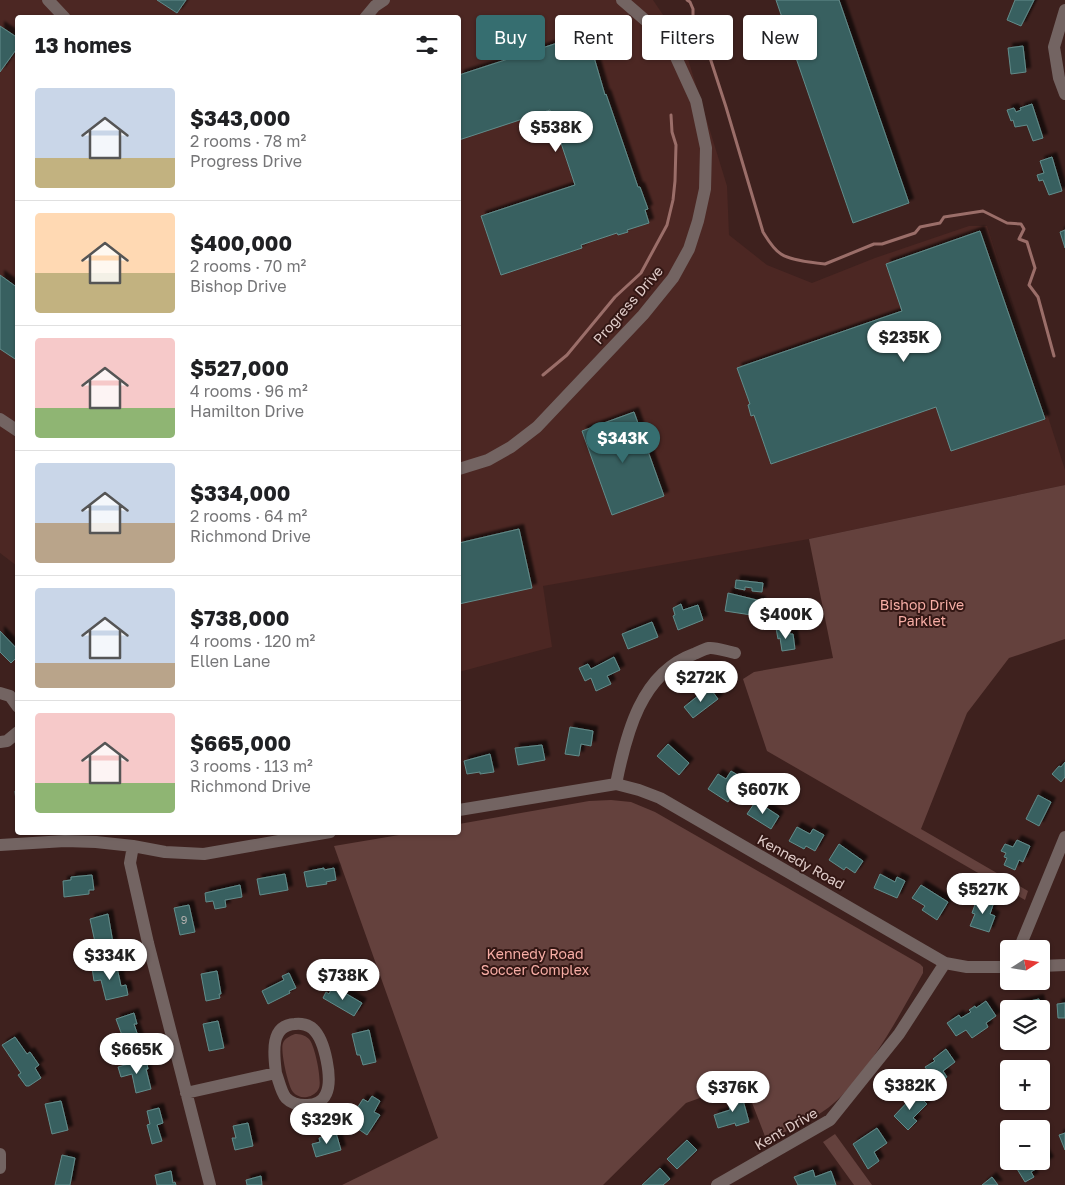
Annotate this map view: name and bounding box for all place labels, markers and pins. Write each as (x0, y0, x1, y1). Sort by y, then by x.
pin: $538K (521, 110, 591, 153)
pin: $235K (869, 320, 939, 363)
pin: $343K (588, 422, 658, 464)
pin: $400K (751, 598, 821, 640)
pin: $272K (666, 660, 736, 703)
pin: $607K (728, 772, 798, 815)
pin: $527K (948, 872, 1018, 915)
pin: $334K (75, 938, 145, 981)
pin: $738K (308, 958, 378, 1001)
pin: $665K (102, 1032, 172, 1075)
pin: $382K (875, 1068, 945, 1111)
pin: $376K (698, 1070, 768, 1113)
pin: $329K (292, 1102, 362, 1145)

